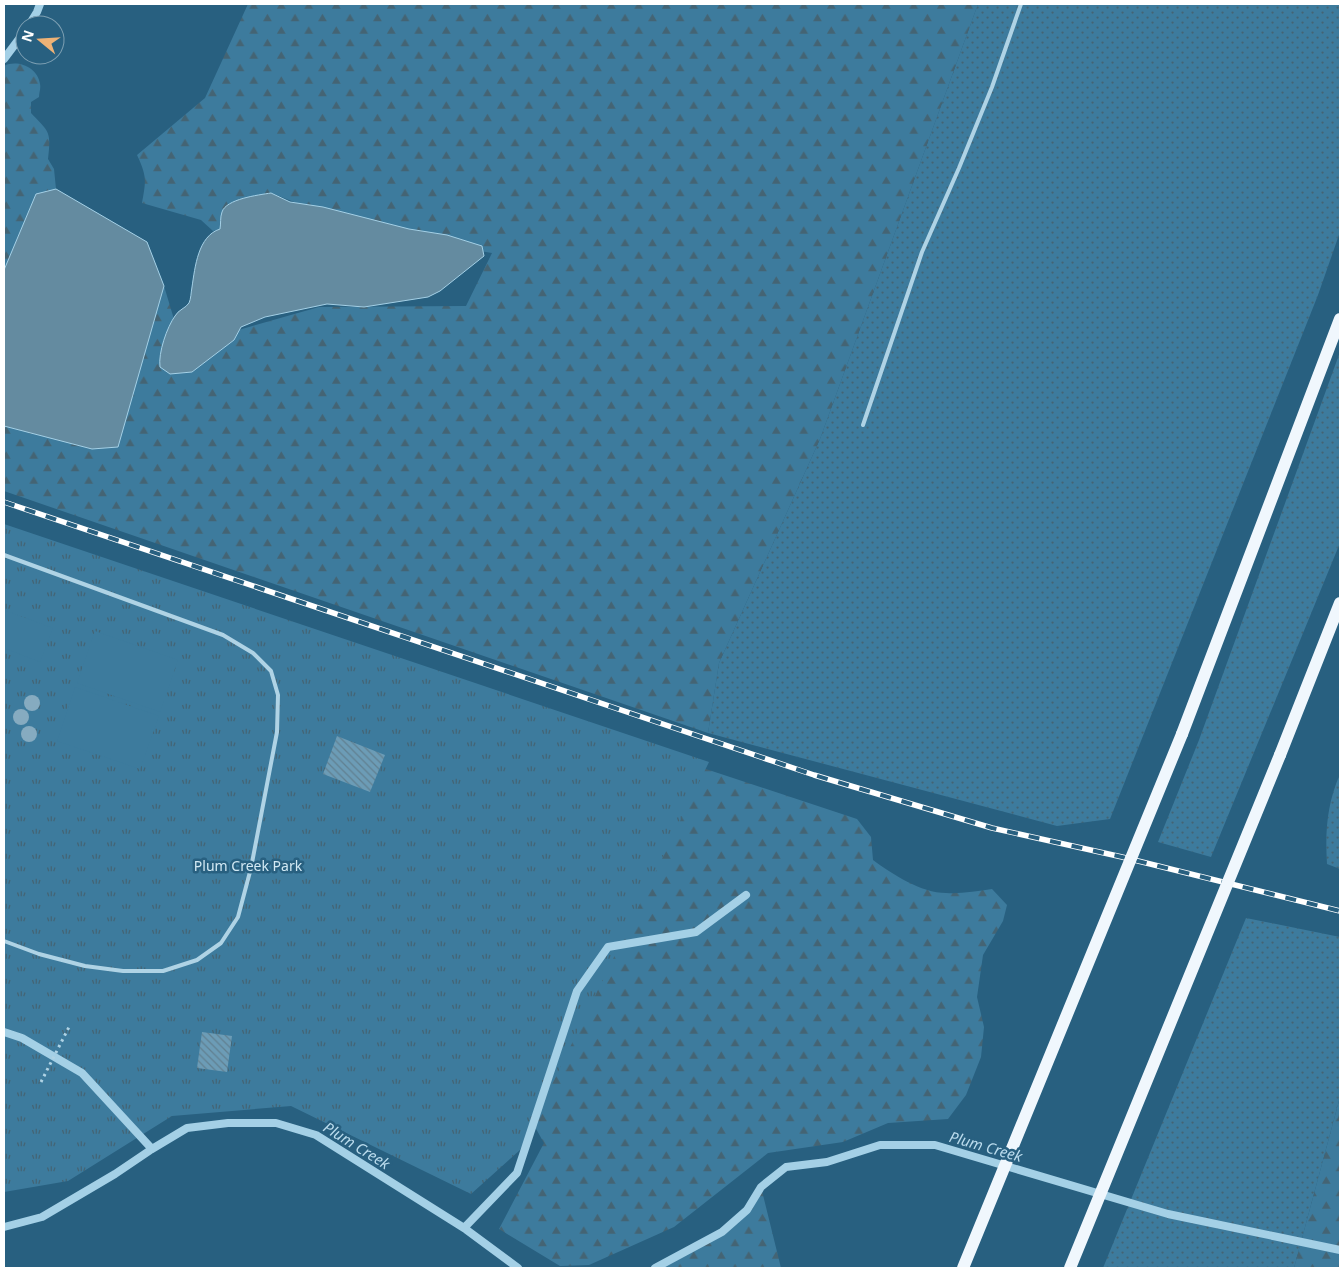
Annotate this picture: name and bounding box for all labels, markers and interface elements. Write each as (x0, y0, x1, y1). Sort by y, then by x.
north arrow (15, 15, 65, 65)
text: N (16, 27, 38, 44)
park label: Plum Creek Park (194, 856, 303, 875)
water label: Plum Creek (320, 1117, 395, 1174)
water label: Plum Creek (947, 1126, 1025, 1166)

